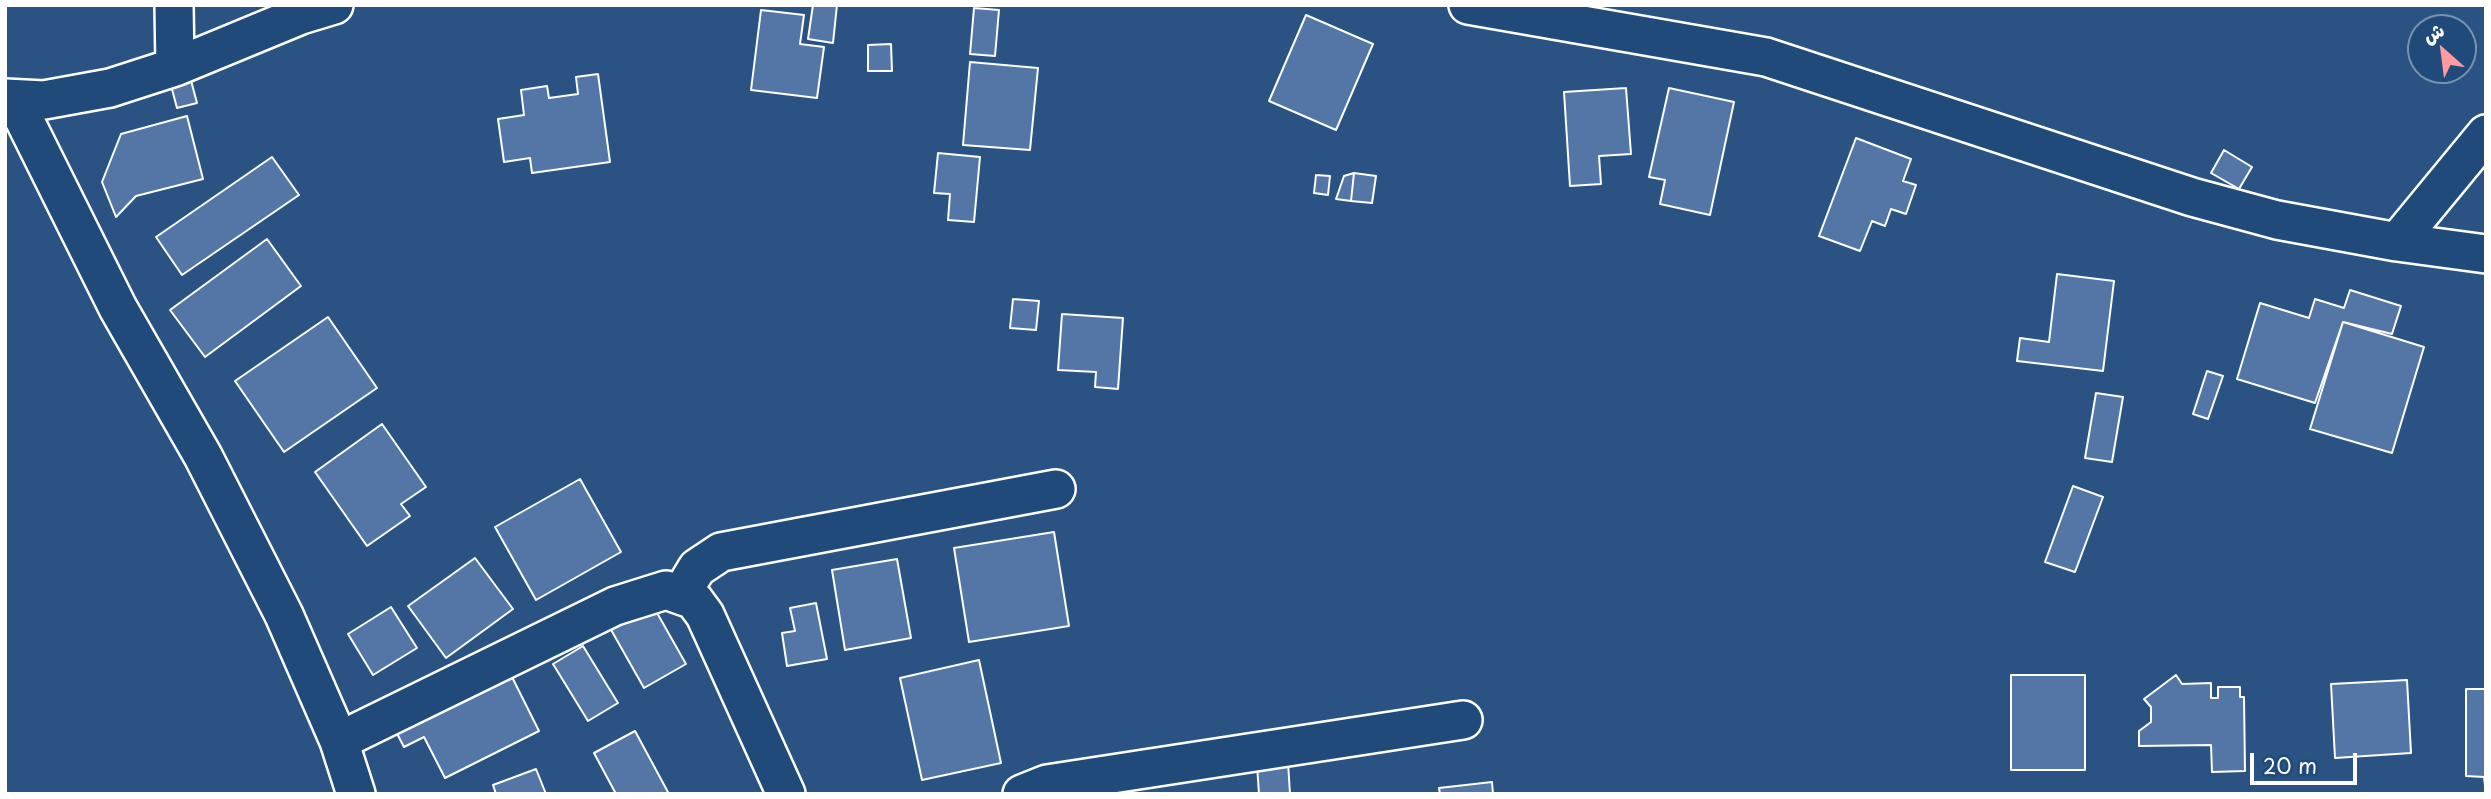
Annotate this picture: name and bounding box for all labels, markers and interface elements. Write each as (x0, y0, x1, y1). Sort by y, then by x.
north arrow (2407, 14, 2477, 84)
text: ش (2417, 15, 2449, 49)
scale bar (2253, 740, 2360, 784)
text: 20 m (2263, 749, 2317, 781)

